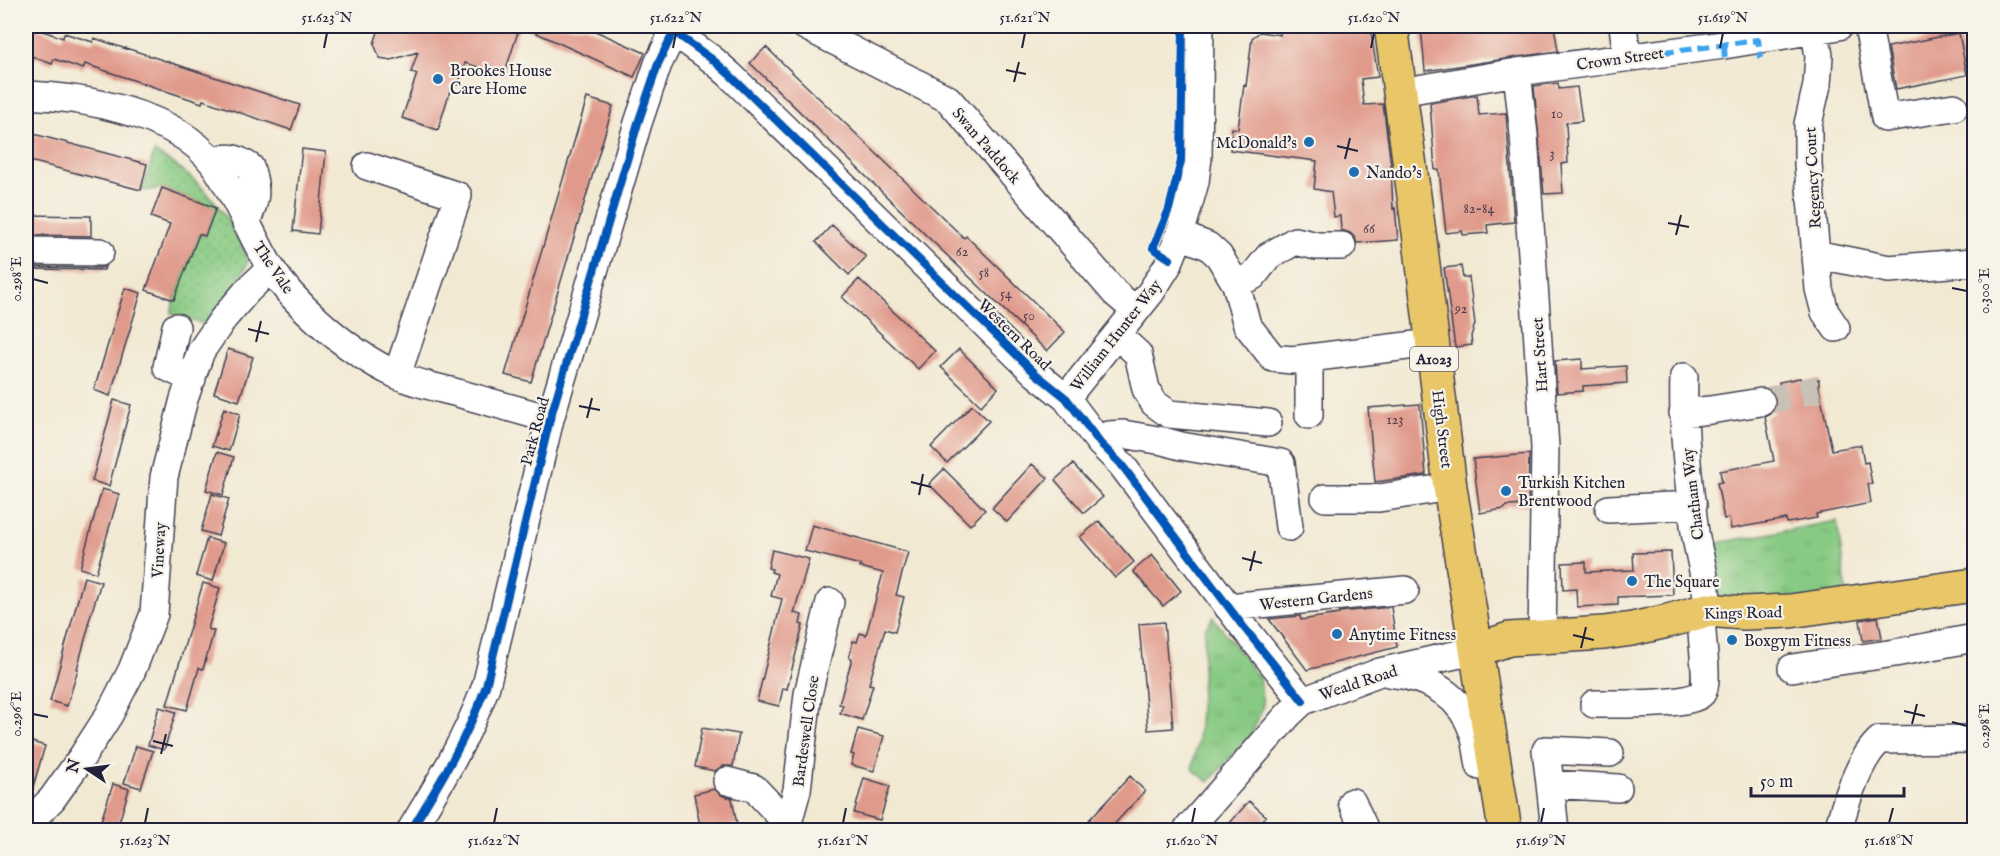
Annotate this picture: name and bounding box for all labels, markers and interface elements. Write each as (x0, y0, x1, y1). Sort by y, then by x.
text: 51.623°N (302, 8, 352, 27)
text: 51.622°N (650, 8, 702, 27)
text: 51.621°N (1000, 8, 1050, 27)
text: 51.620°N (1348, 8, 1400, 27)
text: 51.619°N (1698, 8, 1748, 27)
street label: Crown Street (1575, 44, 1666, 76)
place label: Brookes House Care Home (450, 62, 552, 100)
marker: Brookes House Care Home (431, 72, 445, 86)
street label: Swan Paddock (947, 104, 1024, 189)
house number: 10 (1551, 105, 1563, 123)
street label: Regency Court (1801, 126, 1827, 229)
place label: McDonald's (1216, 134, 1297, 154)
marker: McDonald's (1302, 135, 1316, 149)
house number: 3 (1549, 145, 1555, 163)
place label: Nando's (1366, 164, 1422, 184)
marker: Nando's (1347, 165, 1361, 179)
house number: 82-84 (1464, 200, 1495, 218)
house number: 66 (1363, 220, 1376, 238)
street label: The Vale (248, 238, 297, 298)
house number: 62 (956, 243, 969, 261)
text: 0.298°E (7, 256, 26, 302)
house number: 58 (979, 264, 989, 282)
text: 0.300°E (1975, 268, 1994, 314)
street label: William Hunter Way (1067, 276, 1167, 396)
house number: 54 (1000, 285, 1012, 303)
street label: Western Road (973, 295, 1055, 376)
house number: 92 (1454, 300, 1468, 318)
house number: 50 (1023, 307, 1035, 325)
street label: Hart Street (1528, 316, 1554, 393)
road number: A1023 (1410, 347, 1458, 371)
street label: High Street (1426, 389, 1456, 470)
street label: Park Road (517, 395, 555, 468)
house number: 123 (1386, 411, 1404, 429)
street label: Chatham Way (1678, 446, 1710, 541)
place label: Turkish Kitchen Brentwood (1518, 474, 1626, 512)
marker: Turkish Kitchen Brentwood (1499, 484, 1513, 498)
street label: Vineway (148, 522, 171, 579)
place label: The Square (1644, 573, 1720, 593)
marker: The Square (1625, 574, 1639, 588)
street label: Western Gardens (1259, 584, 1374, 616)
street label: Kings Road (1704, 603, 1783, 625)
place label: Anytime Fitness (1348, 626, 1456, 646)
marker: Anytime Fitness (1330, 627, 1344, 641)
place label: Boxgym Fitness (1744, 632, 1851, 652)
marker: Boxgym Fitness (1725, 633, 1739, 647)
street label: Weald Road (1317, 662, 1401, 706)
street label: Bardeswell Close (789, 674, 825, 788)
text: 0.296°E (7, 691, 26, 737)
text: 0.298°E (1975, 703, 1994, 749)
north arrow (57, 739, 117, 799)
text: N (63, 757, 86, 776)
scale bar (1751, 760, 1904, 798)
text: 50 m (1760, 771, 1793, 794)
text: 51.623°N (120, 831, 170, 850)
text: 51.622°N (468, 831, 520, 850)
text: 51.621°N (818, 831, 868, 850)
text: 51.620°N (1166, 831, 1218, 850)
text: 51.619°N (1516, 831, 1566, 850)
text: 51.618°N (1864, 831, 1914, 850)

